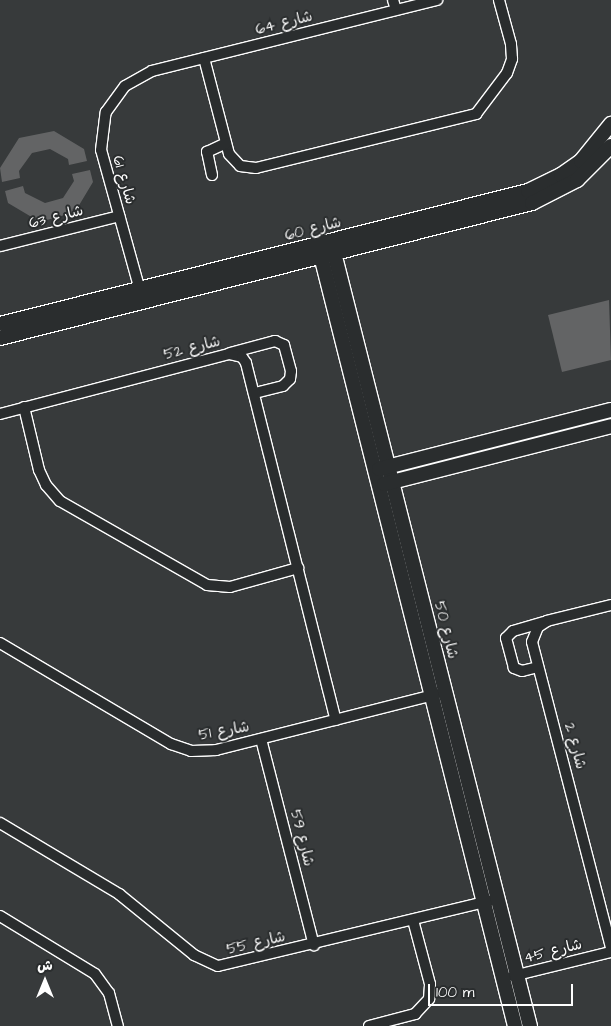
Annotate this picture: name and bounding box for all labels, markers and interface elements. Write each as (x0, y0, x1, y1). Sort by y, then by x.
street label: شارع 64 (254, 7, 314, 39)
street label: شارع 61 (108, 154, 140, 206)
street label: شارع 63 (27, 202, 85, 232)
street label: شارع 60 (283, 213, 343, 245)
street label: شارع 52 (162, 332, 222, 364)
street label: شارع 50 (430, 599, 462, 661)
street label: شارع 51 (197, 718, 251, 744)
street label: شارع 2 (560, 721, 590, 771)
street label: شارع 59 (286, 808, 318, 868)
street label: شارع 55 (225, 928, 287, 958)
street label: شارع 45 (522, 935, 584, 967)
north arrow (20, 956, 70, 1006)
text: ش (37, 956, 53, 976)
scale bar (431, 974, 576, 1006)
text: 100 m (436, 982, 475, 1003)

